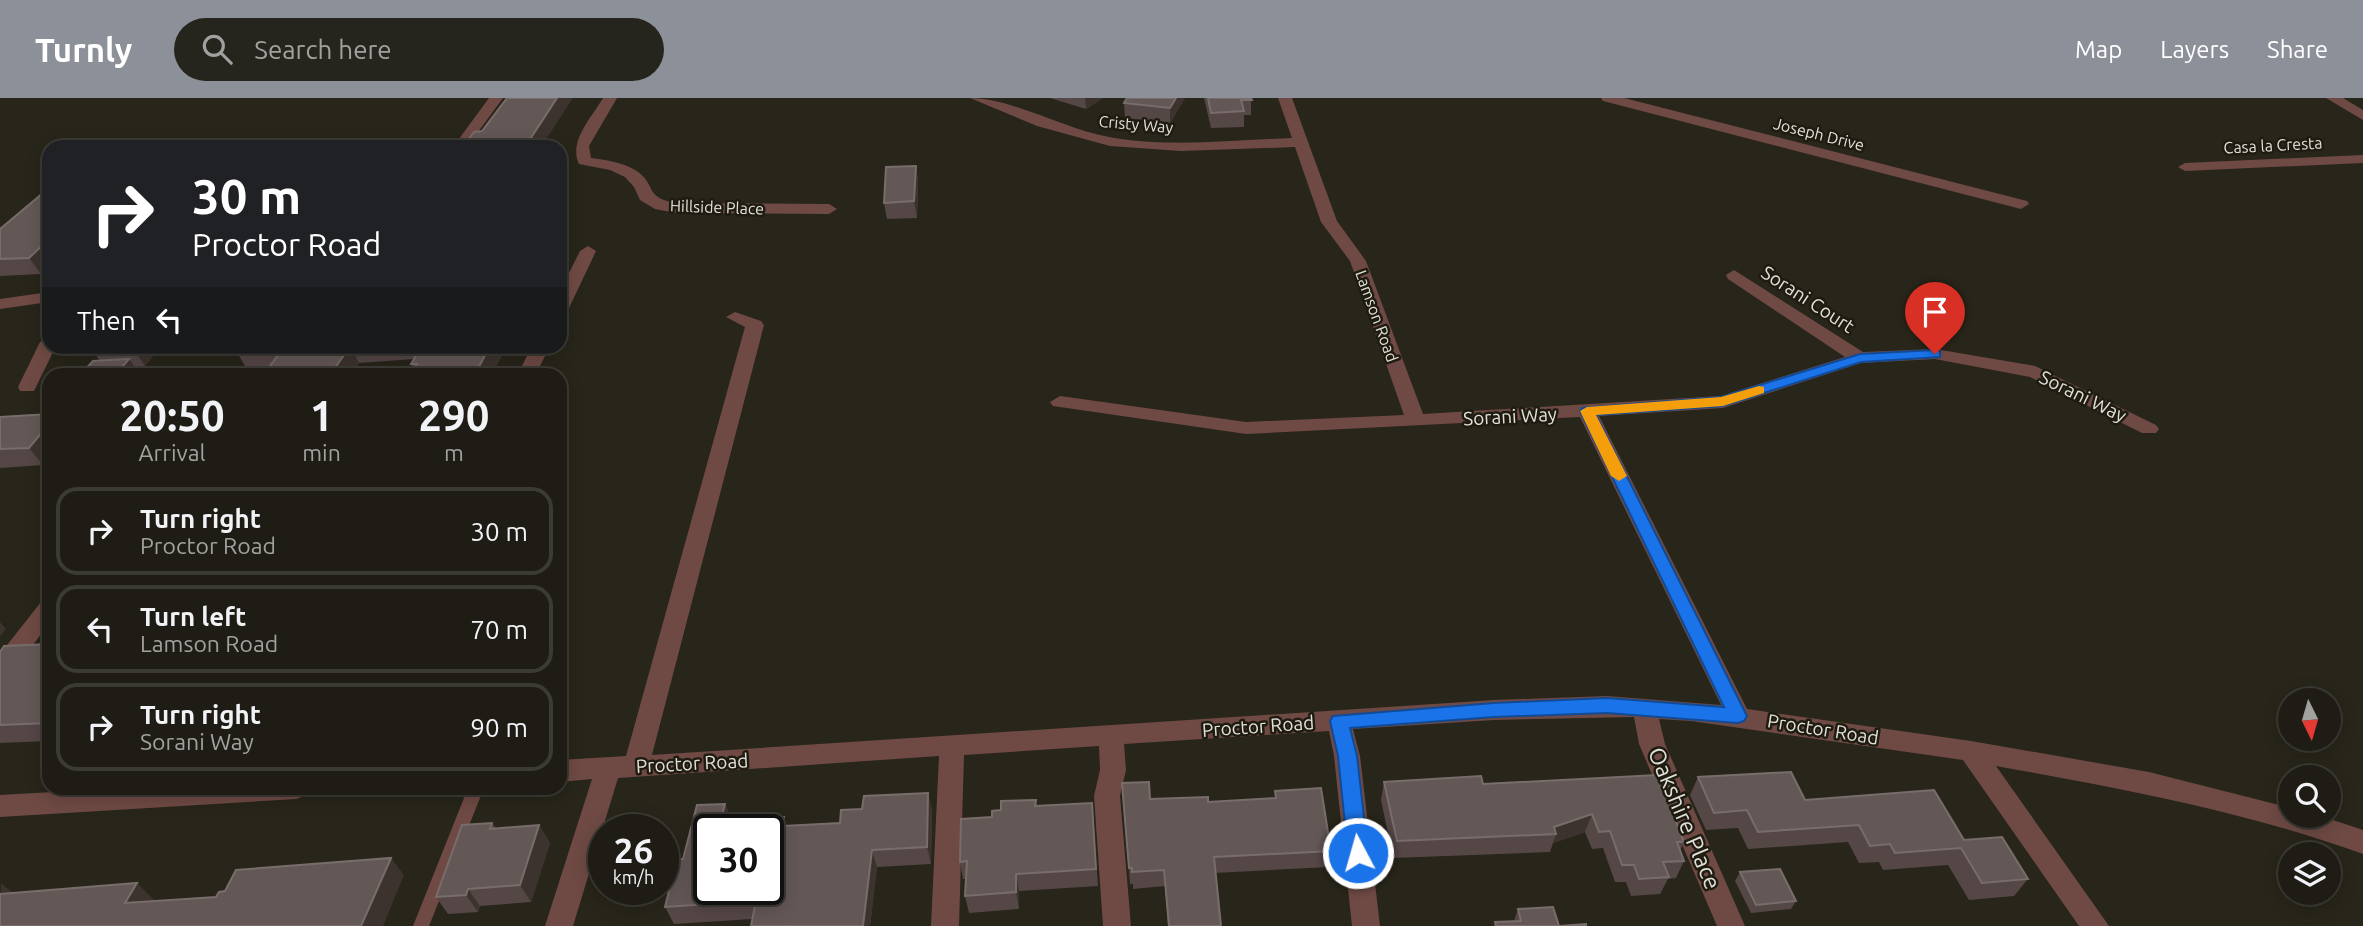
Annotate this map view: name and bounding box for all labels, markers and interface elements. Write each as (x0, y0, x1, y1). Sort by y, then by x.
search box (174, 18, 664, 81)
icon: search (198, 30, 236, 68)
text: Turnly (35, 31, 132, 68)
text: Search here (254, 35, 392, 64)
text: Map (2075, 36, 2122, 63)
text: Layers (2160, 36, 2229, 63)
text: Share (2267, 36, 2328, 63)
street label: Cristy Way (1098, 112, 1174, 136)
street label: Joseph Drive (1772, 114, 1866, 154)
street label: Casa la Cresta (2223, 133, 2323, 157)
icon: right (77, 168, 168, 259)
text: 30 m (192, 168, 301, 223)
street label: Hillside Place (670, 196, 764, 218)
text: Proctor Road (192, 226, 381, 262)
street label: Sorani Court (1758, 261, 1859, 337)
street label: Lamson Road (1352, 268, 1402, 364)
pin (1905, 282, 1965, 354)
icon: arrive (1916, 293, 1954, 331)
icon: left (150, 301, 188, 339)
text: Then (77, 306, 136, 335)
street label: Sorani Way (2036, 366, 2130, 426)
text: 20:50 (120, 392, 225, 439)
text: 1 (310, 392, 333, 439)
text: 290 (418, 392, 489, 439)
street label: Sorani Way (1463, 403, 1557, 429)
text: Arrival (139, 440, 206, 465)
text: min (302, 440, 341, 465)
text: m (444, 440, 464, 465)
text: Turn right (140, 504, 261, 533)
icon: right (81, 512, 119, 550)
text: 30 m (470, 517, 528, 546)
text: Proctor Road (140, 533, 276, 558)
text: Turn left (140, 602, 246, 631)
icon: left (81, 610, 119, 648)
text: 70 m (470, 615, 528, 644)
text: Lamson Road (140, 631, 278, 656)
north arrow (2278, 688, 2342, 751)
map controls (2278, 688, 2341, 905)
text: Turn right (140, 700, 261, 729)
icon: right (81, 708, 119, 746)
street label: Proctor Road (1766, 709, 1880, 749)
street label: Proctor Road (1201, 711, 1315, 741)
text: 90 m (470, 713, 528, 742)
text: Sorani Way (140, 729, 254, 754)
street label: Oakshire Place (1644, 743, 1726, 893)
street label: Proctor Road (635, 749, 749, 777)
button: search (2278, 765, 2341, 828)
speed limit sign: 30 (693, 814, 784, 905)
position arrow (1321, 816, 1395, 890)
text: 26 (614, 830, 653, 870)
button: layers (2278, 842, 2341, 905)
text: km/h (613, 867, 654, 887)

